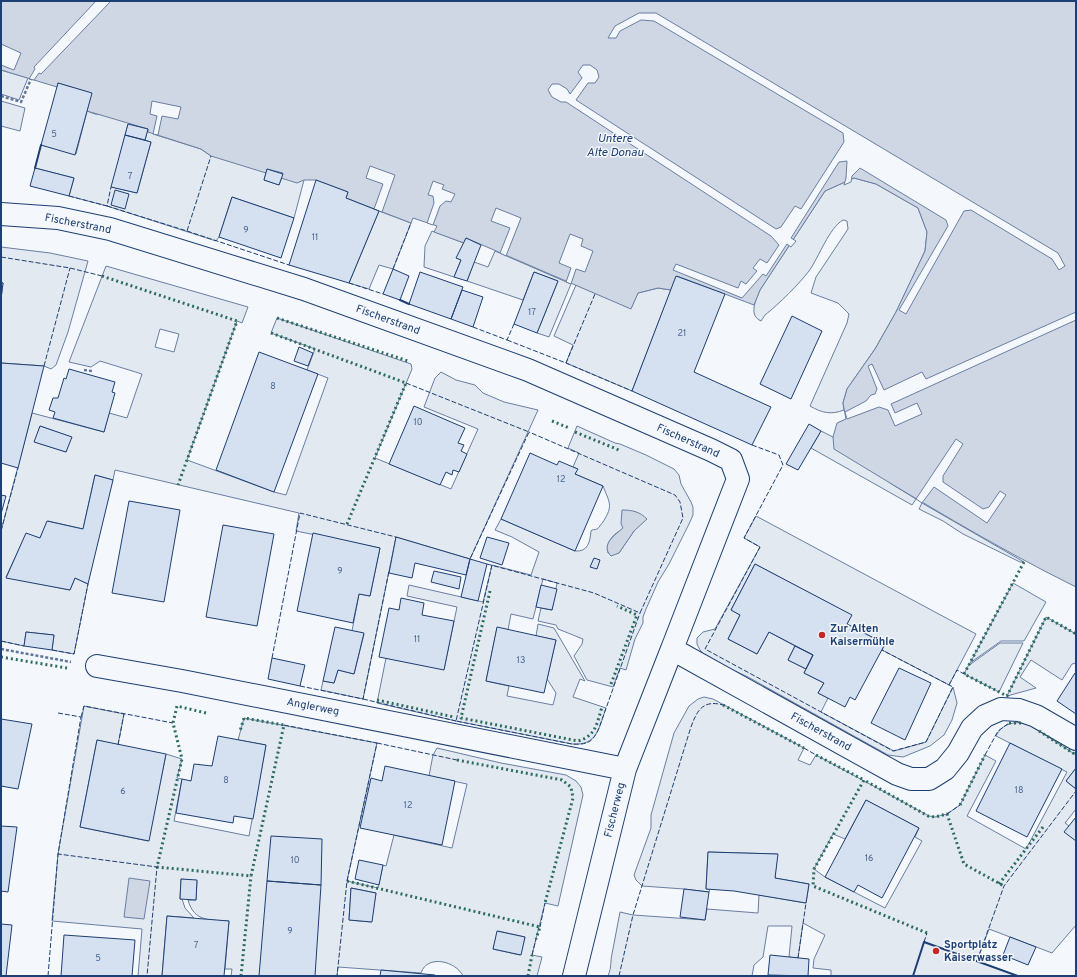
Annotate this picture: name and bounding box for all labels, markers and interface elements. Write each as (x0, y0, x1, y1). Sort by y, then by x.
house number: 5 (51, 129, 57, 140)
water label: Untere Alte Donau (586, 131, 644, 161)
house number: 7 (128, 171, 133, 182)
street label: Fischerstrand (44, 211, 112, 237)
house number: 9 (243, 225, 249, 236)
house number: 11 (312, 232, 318, 243)
street label: Fischerstrand (354, 302, 422, 338)
house number: 17 (528, 307, 536, 318)
house number: 21 (678, 328, 686, 339)
house number: 8 (270, 381, 276, 392)
house number: 10 (413, 417, 423, 428)
street label: Fischerstrand (654, 421, 722, 461)
house number: 12 (557, 474, 565, 485)
house number: 9 (337, 566, 343, 577)
place label: Zur Alten Kaisermühle (830, 622, 895, 649)
marker: Zur Alten Kaisermühle (817, 630, 827, 640)
house number: 11 (414, 634, 420, 645)
house number: 13 (517, 655, 525, 666)
street label: Anglerweg (286, 695, 340, 719)
street label: Fischerstrand (788, 710, 854, 754)
house number: 8 (223, 775, 229, 786)
street label: Fischerweg (601, 781, 629, 839)
house number: 18 (1015, 785, 1023, 796)
house number: 6 (120, 786, 126, 797)
house number: 12 (404, 800, 412, 811)
house number: 16 (865, 853, 873, 864)
house number: 10 (290, 855, 300, 866)
house number: 9 (287, 926, 293, 937)
place label: Sportplatz Kaiserwasser (944, 938, 1013, 965)
house number: 7 (194, 940, 199, 951)
marker: Sportplatz Kaiserwasser (931, 946, 941, 956)
house number: 5 (95, 953, 101, 964)

